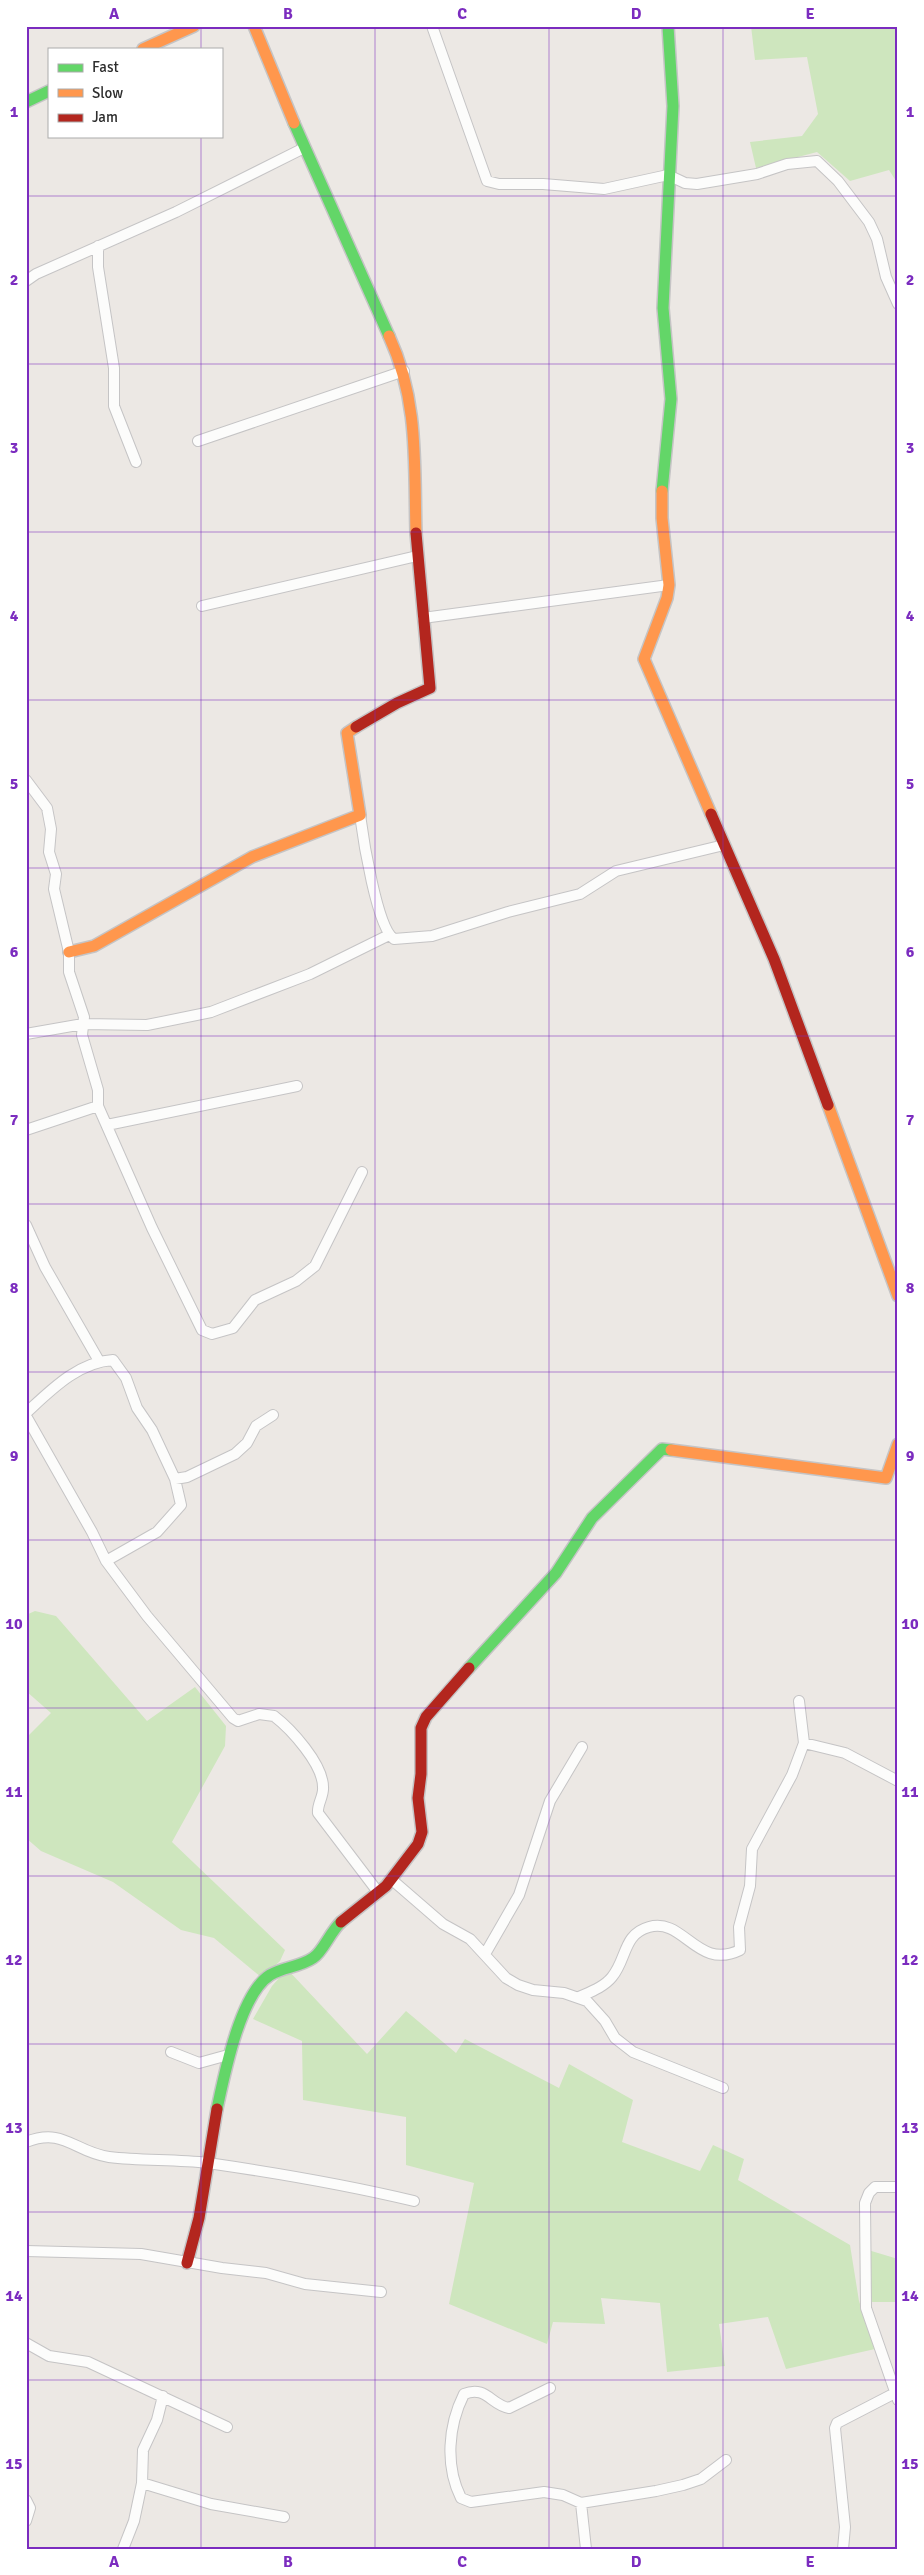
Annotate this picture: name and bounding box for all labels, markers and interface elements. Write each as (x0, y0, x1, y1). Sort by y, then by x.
text: A (109, 4, 120, 24)
text: B (283, 4, 293, 24)
text: C (457, 4, 467, 24)
text: D (631, 4, 642, 24)
text: E (805, 4, 815, 24)
legend (48, 48, 222, 138)
text: Fast (92, 58, 119, 76)
text: Slow (92, 84, 123, 102)
text: 1 (10, 102, 19, 122)
text: 1 (906, 102, 915, 122)
text: Jam (92, 108, 118, 126)
text: 2 (10, 270, 18, 290)
text: 2 (906, 270, 914, 290)
text: 3 (10, 438, 18, 458)
text: 3 (906, 438, 914, 458)
text: 4 (10, 606, 19, 626)
text: 4 (906, 606, 915, 626)
text: 5 (10, 774, 18, 794)
text: 5 (906, 774, 914, 794)
text: 6 (10, 942, 19, 962)
text: 6 (906, 942, 915, 962)
text: 7 (10, 1110, 19, 1130)
text: 7 (906, 1110, 915, 1130)
text: 8 (10, 1278, 19, 1298)
text: 8 (906, 1278, 915, 1298)
text: 9 (10, 1446, 19, 1466)
text: 9 (906, 1446, 915, 1466)
text: 10 (5, 1614, 23, 1634)
text: 10 (901, 1614, 919, 1634)
text: 11 (5, 1782, 23, 1802)
text: 11 (901, 1782, 919, 1802)
text: 12 (5, 1950, 23, 1970)
text: 12 (901, 1950, 919, 1970)
text: 13 (5, 2118, 23, 2138)
text: 13 (901, 2118, 919, 2138)
text: 14 (5, 2286, 23, 2306)
text: 14 (901, 2286, 919, 2306)
text: 15 (5, 2454, 23, 2474)
text: 15 (901, 2454, 919, 2474)
text: A (109, 2552, 120, 2572)
text: B (283, 2552, 293, 2572)
text: C (457, 2552, 467, 2572)
text: D (631, 2552, 642, 2572)
text: E (805, 2552, 815, 2572)

